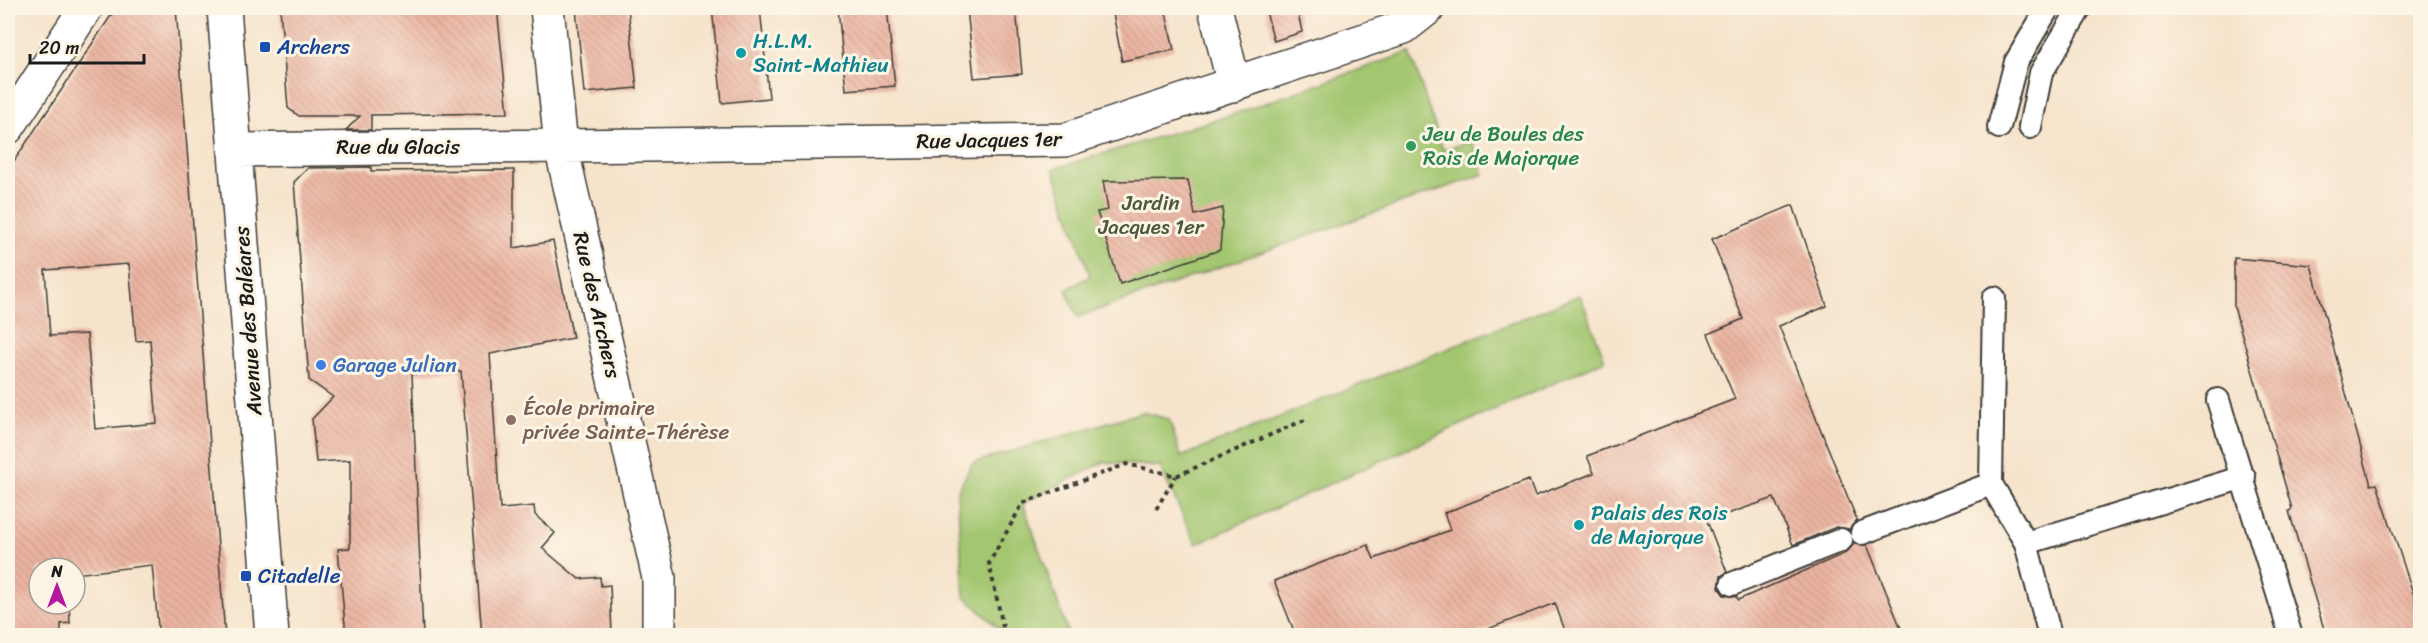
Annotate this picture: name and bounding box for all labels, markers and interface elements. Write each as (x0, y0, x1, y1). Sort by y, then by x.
place label: H.L.M. Saint-Mathieu (753, 22, 889, 84)
scale bar (30, 27, 144, 65)
place label: Archers (276, 28, 350, 66)
text: 20 m (39, 32, 79, 64)
marker: Archers (258, 40, 272, 54)
marker: H.L.M. Saint-Mathieu (734, 46, 748, 60)
place label: Jeu de Boules des Rois de Majorque (1422, 115, 1584, 177)
street label: Rue Jacques 1er (916, 120, 1063, 160)
street label: Rue du Glacis (336, 128, 460, 166)
marker: Jeu de Boules des Rois de Majorque (1404, 139, 1418, 153)
park label: Jardin Jacques 1er (1098, 184, 1205, 246)
street label: Avenue des Baléares (222, 225, 274, 418)
street label: Rue des Archers (562, 228, 632, 382)
place label: Garage Julian (333, 346, 457, 384)
marker: Garage Julian (314, 358, 328, 372)
place label: École primaire privée Sainte-Thérèse (522, 389, 729, 451)
marker: École primaire privée Sainte-Thérèse (504, 413, 518, 427)
place label: Palais des Rois de Majorque (1591, 494, 1728, 556)
marker: Palais des Rois de Majorque (1572, 518, 1586, 532)
north arrow (27, 556, 87, 616)
text: N (50, 557, 63, 586)
place label: Citadelle (258, 557, 341, 595)
marker: Citadelle (239, 569, 253, 583)

